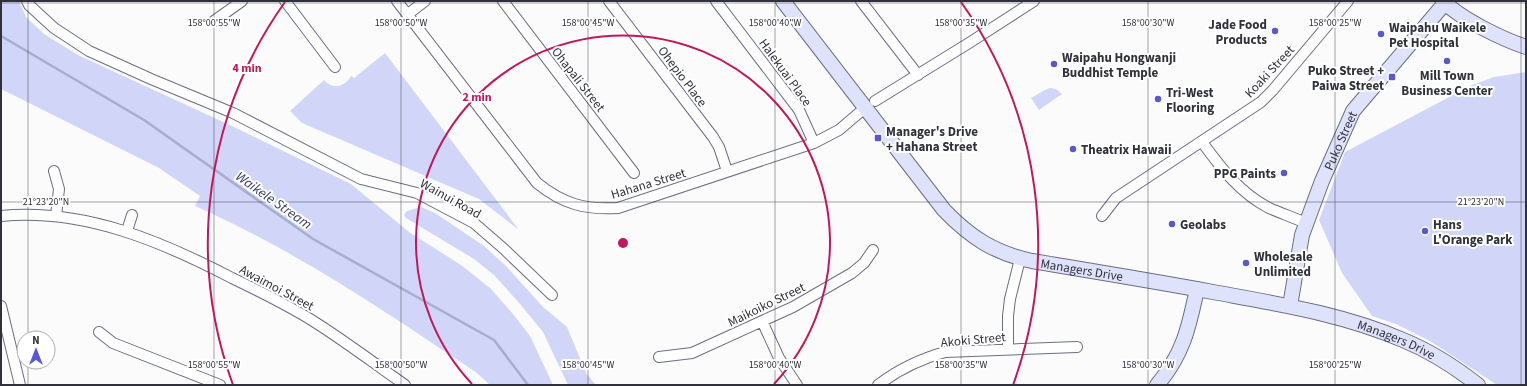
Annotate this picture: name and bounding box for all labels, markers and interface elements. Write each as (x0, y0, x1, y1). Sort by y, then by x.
text: 158°00'55"W (188, 16, 240, 30)
text: 158°00'50"W (375, 16, 427, 30)
text: 158°00'45"W (562, 16, 614, 30)
text: 158°00'40"W (749, 16, 801, 30)
text: 158°00'35"W (935, 16, 987, 30)
text: 158°00'30"W (1122, 16, 1174, 30)
place label: Jade Food Products (1208, 16, 1267, 49)
text: 158°00'25"W (1309, 16, 1361, 30)
place label: Waipahu Waikele Pet Hospital (1389, 19, 1486, 52)
marker: Jade Food Products (1270, 26, 1280, 36)
marker: Waipahu Waikele Pet Hospital (1376, 29, 1386, 39)
street label: Halekuai Place (754, 35, 816, 110)
street label: Koaki Street (1241, 41, 1299, 102)
street label: Ohepio Place (653, 43, 711, 111)
street label: Ohapali Street (547, 44, 610, 116)
place label: Waipahu Hongwanji Buddhist Temple (1062, 49, 1176, 82)
marker: Mill Town Business Center (1442, 56, 1452, 66)
marker: Waipahu Hongwanji Buddhist Temple (1049, 59, 1059, 69)
text: 4 min (232, 60, 262, 77)
place label: Puko Street + Paiwa Street (1308, 62, 1384, 95)
place label: Mill Town Business Center (1401, 67, 1493, 100)
marker: Puko Street + Paiwa Street (1387, 72, 1397, 82)
place label: Tri-West Flooring (1166, 84, 1214, 117)
text: 2 min (462, 89, 492, 106)
marker: Tri-West Flooring (1153, 94, 1163, 104)
street label: Puko Street (1320, 108, 1362, 173)
place label: Manager's Drive + Hahana Street (886, 123, 978, 156)
marker: Manager's Drive + Hahana Street (873, 133, 883, 143)
place label: Theatrix Hawaii (1081, 141, 1171, 159)
marker: Theatrix Hawaii (1068, 144, 1078, 154)
street label: Hahana Street (609, 164, 689, 204)
place label: PPG Paints (1214, 165, 1276, 183)
water label: Waikele Stream (231, 167, 316, 235)
marker: PPG Paints (1279, 168, 1289, 178)
street label: Wainui Road (417, 175, 484, 223)
text: 21°23'20"N (23, 195, 69, 209)
text: 21°23'20"N (1458, 195, 1504, 209)
place label: Geolabs (1180, 216, 1226, 234)
place label: Hans L'Orange Park (1433, 216, 1513, 249)
marker: Geolabs (1167, 219, 1177, 229)
marker: Hans L'Orange Park (1420, 226, 1430, 236)
centre of rings (616, 236, 630, 250)
place label: Wholesale Unlimited (1254, 248, 1313, 281)
street label: Managers Drive (1039, 255, 1124, 286)
marker: Wholesale Unlimited (1241, 258, 1251, 268)
street label: Awaimoi Street (236, 261, 318, 315)
street label: Maikoiko Street (725, 278, 809, 331)
street label: Managers Drive (1355, 316, 1439, 364)
street label: Akoki Street (940, 328, 1007, 352)
north arrow (16, 330, 56, 370)
text: N (32, 333, 40, 348)
text: 158°00'55"W (188, 358, 240, 372)
text: 158°00'50"W (375, 358, 427, 372)
text: 158°00'45"W (562, 358, 614, 372)
text: 158°00'40"W (749, 358, 801, 372)
text: 158°00'35"W (935, 358, 987, 372)
text: 158°00'30"W (1122, 358, 1174, 372)
text: 158°00'25"W (1309, 358, 1361, 372)

